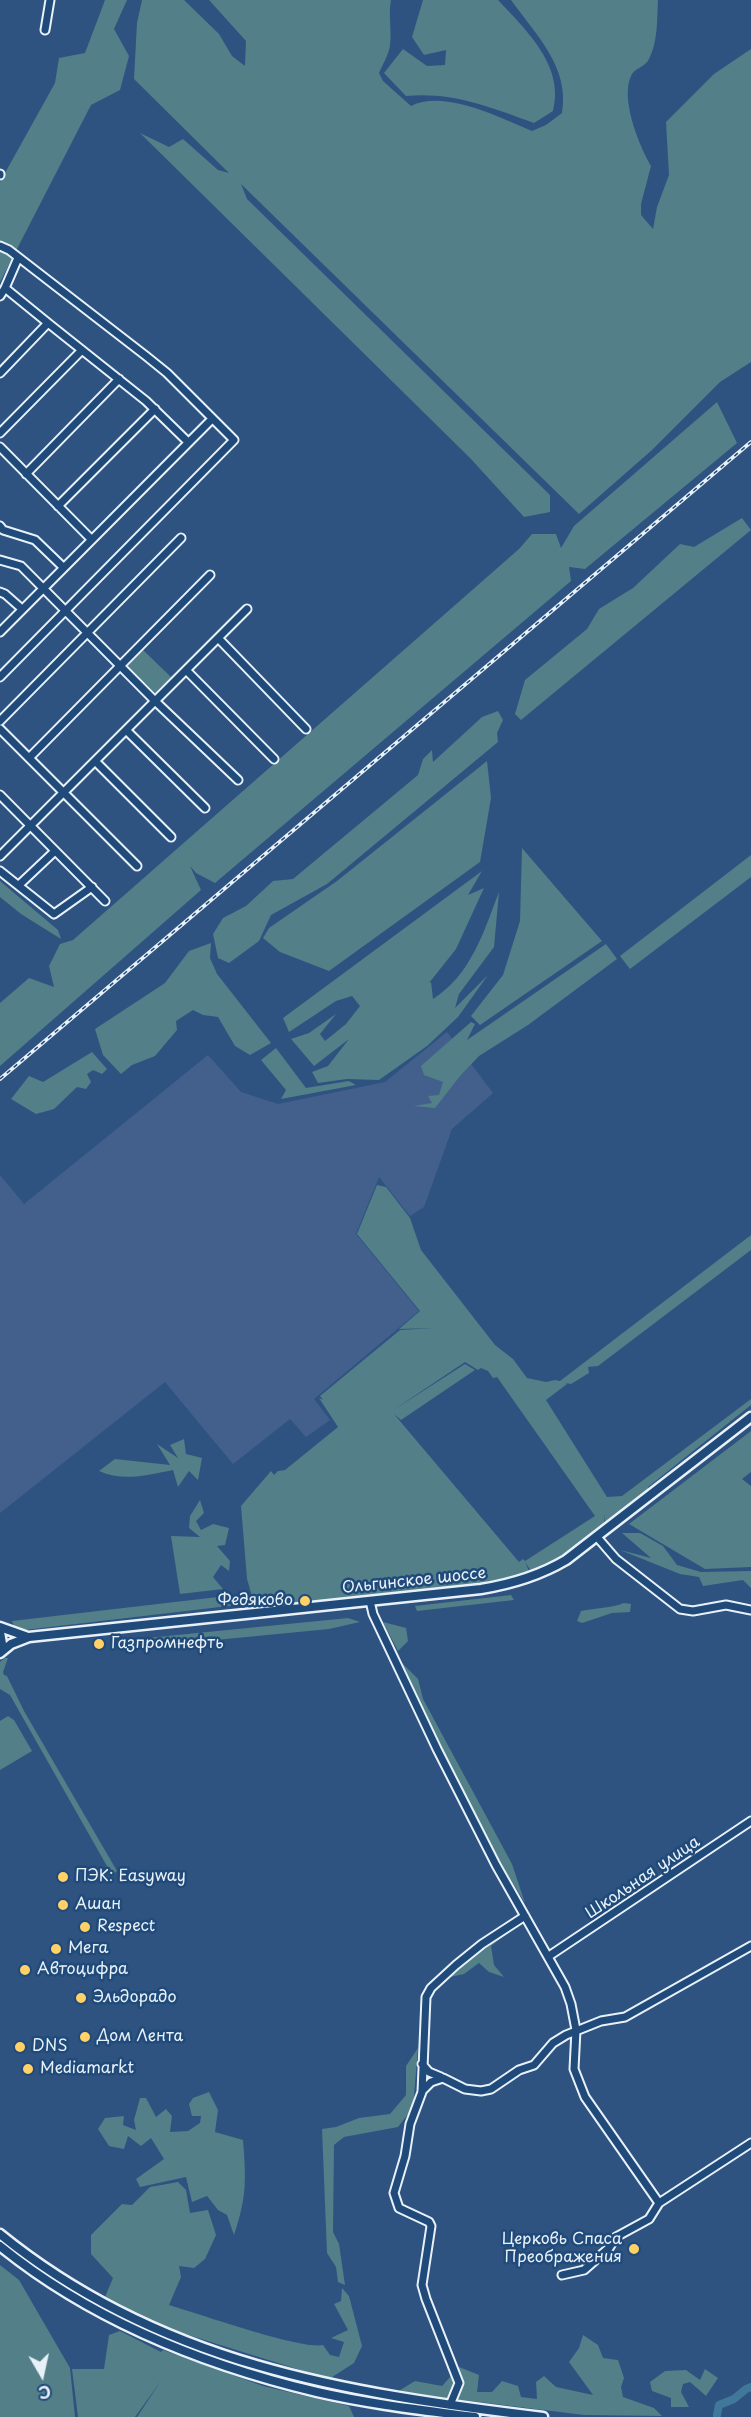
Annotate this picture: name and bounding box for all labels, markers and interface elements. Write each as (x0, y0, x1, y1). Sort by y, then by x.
street label: Ольгинское шоссе (341, 1564, 487, 1598)
place label: Федяково (218, 1591, 293, 1611)
marker: Федяково (298, 1594, 312, 1608)
place label: Газпромнефть (111, 1634, 223, 1654)
marker: Газпромнефть (92, 1637, 106, 1651)
street label: Школьная улица (582, 1833, 704, 1923)
place label: ПЭК: Easyway (75, 1867, 186, 1887)
marker: ПЭК: Easyway (56, 1870, 70, 1884)
place label: Ашан (75, 1895, 121, 1915)
marker: Ашан (56, 1898, 70, 1912)
place label: Respect (97, 1917, 155, 1937)
marker: Respect (78, 1920, 92, 1934)
place label: Мега (68, 1939, 108, 1959)
marker: Мега (49, 1942, 63, 1956)
place label: Автоцифра (37, 1960, 128, 1980)
marker: Автоцифра (18, 1963, 32, 1977)
place label: Эльдорадо (93, 1988, 177, 2008)
marker: Эльдорадо (74, 1991, 88, 2005)
place label: Дом Лента (97, 2027, 183, 2047)
marker: Дом Лента (78, 2030, 92, 2044)
place label: DNS (32, 2037, 67, 2057)
marker: DNS (13, 2040, 27, 2054)
place label: Mediamarkt (40, 2059, 134, 2079)
marker: Mediamarkt (21, 2062, 35, 2076)
place label: Церковь Спаса Преображения (502, 2230, 622, 2268)
marker: Церковь Спаса Преображения (627, 2242, 641, 2256)
north arrow (12, 2345, 72, 2405)
text: С (37, 2380, 53, 2406)

